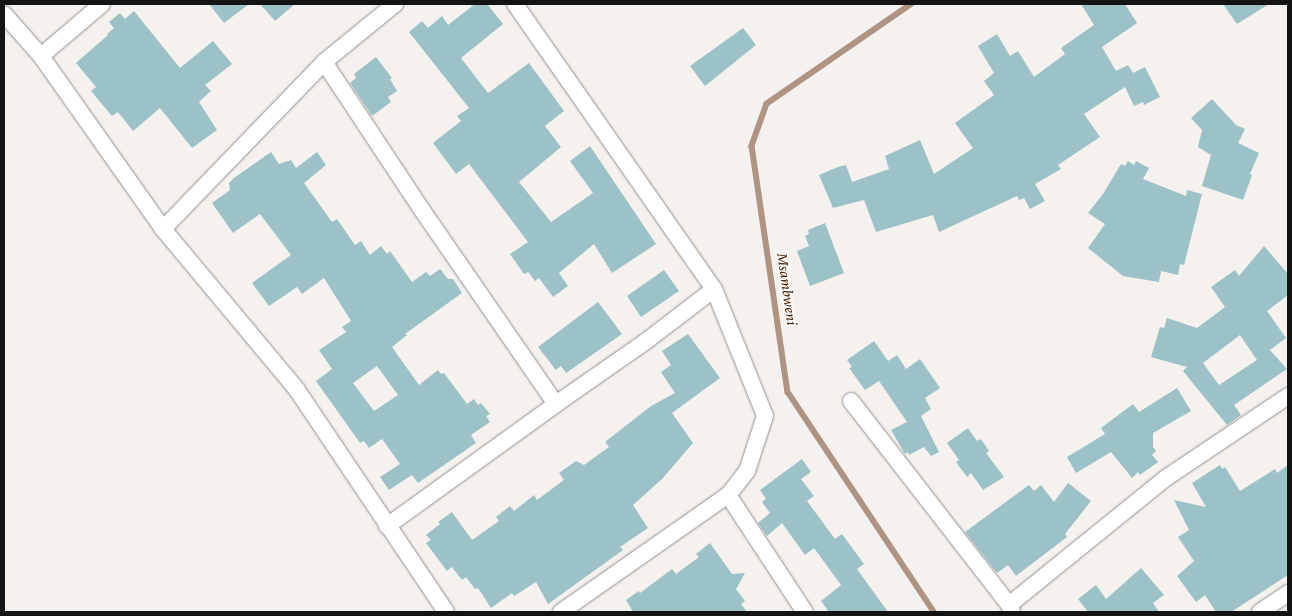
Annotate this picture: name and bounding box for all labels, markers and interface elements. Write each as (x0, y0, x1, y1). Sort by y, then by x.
water label: Msambweni (772, 251, 802, 327)

